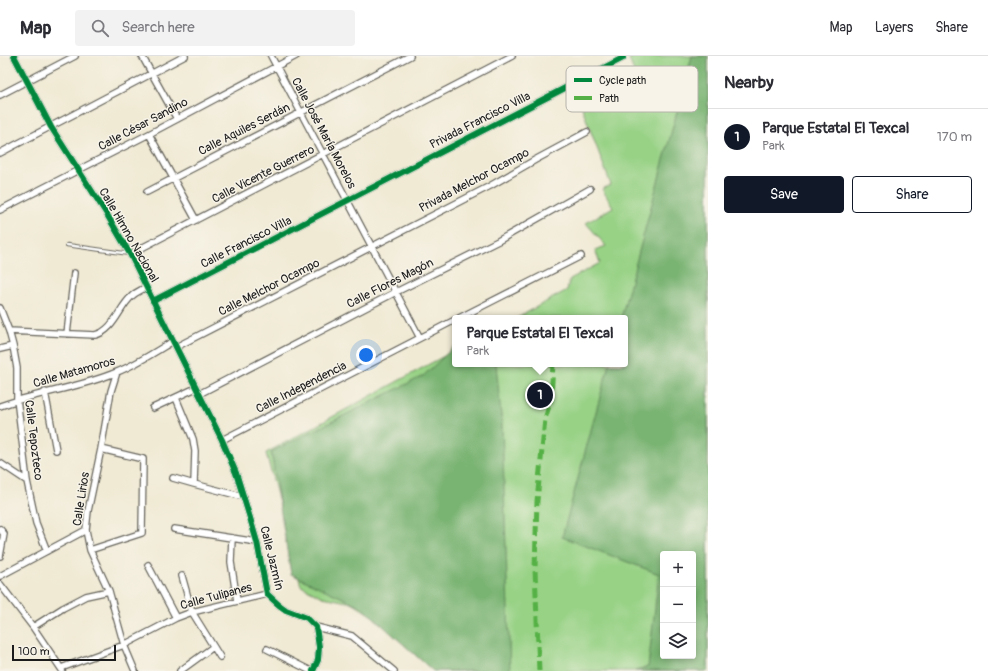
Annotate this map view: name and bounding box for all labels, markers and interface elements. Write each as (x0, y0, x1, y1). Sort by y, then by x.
search box (75, 10, 355, 46)
text: Map (20, 16, 51, 40)
icon: search (89, 17, 111, 39)
text: Search here (121, 18, 195, 37)
text: Map (830, 19, 853, 36)
text: Layers (875, 19, 913, 36)
text: Share (935, 19, 968, 36)
legend (566, 66, 698, 112)
text: Nearby (724, 72, 773, 93)
text: Cycle path (599, 74, 646, 87)
street label: Calle José María Morelos (288, 75, 359, 192)
street label: Privada Francisco Villa (427, 88, 533, 152)
text: Path (599, 92, 619, 105)
street label: Calle César Sandino (96, 94, 191, 154)
street label: Calle Aquiles Serdán (196, 100, 293, 159)
text: Parque Estatal El Texcal (762, 119, 909, 138)
text: 1 (734, 129, 740, 145)
text: 170 m (937, 129, 972, 145)
text: Park (762, 138, 785, 154)
street label: Calle Vicente Guerrero (209, 142, 317, 207)
street label: Privada Melchor Ocampo (417, 145, 532, 216)
button: Save (724, 176, 844, 213)
button: Share (852, 176, 972, 213)
street label: Calle Himno Nacional (95, 185, 162, 285)
street label: Calle Francisco Villa (198, 213, 295, 272)
street label: Calle Melchor Ocampo (216, 255, 323, 319)
street label: Calle Flores Magón (344, 255, 436, 312)
popup (452, 315, 628, 367)
text: Parque Estatal El Texcal (466, 324, 614, 343)
text: Park (466, 343, 489, 359)
your location (356, 345, 376, 365)
street label: Calle Matamoros (31, 353, 117, 391)
street label: Calle Independencia (253, 358, 349, 417)
pin: 1 (527, 380, 553, 410)
street label: Calle Tepozteco (21, 399, 46, 482)
street label: Calle Lirios (70, 470, 93, 527)
street label: Calle Jazmín (256, 524, 287, 592)
map controls (660, 551, 696, 659)
button: + (660, 551, 696, 587)
street label: Calle Tulipanes (179, 580, 254, 613)
button: − (660, 587, 696, 623)
button: layers (660, 623, 696, 659)
scale bar (12, 643, 116, 662)
text: 100 m (18, 645, 49, 658)

